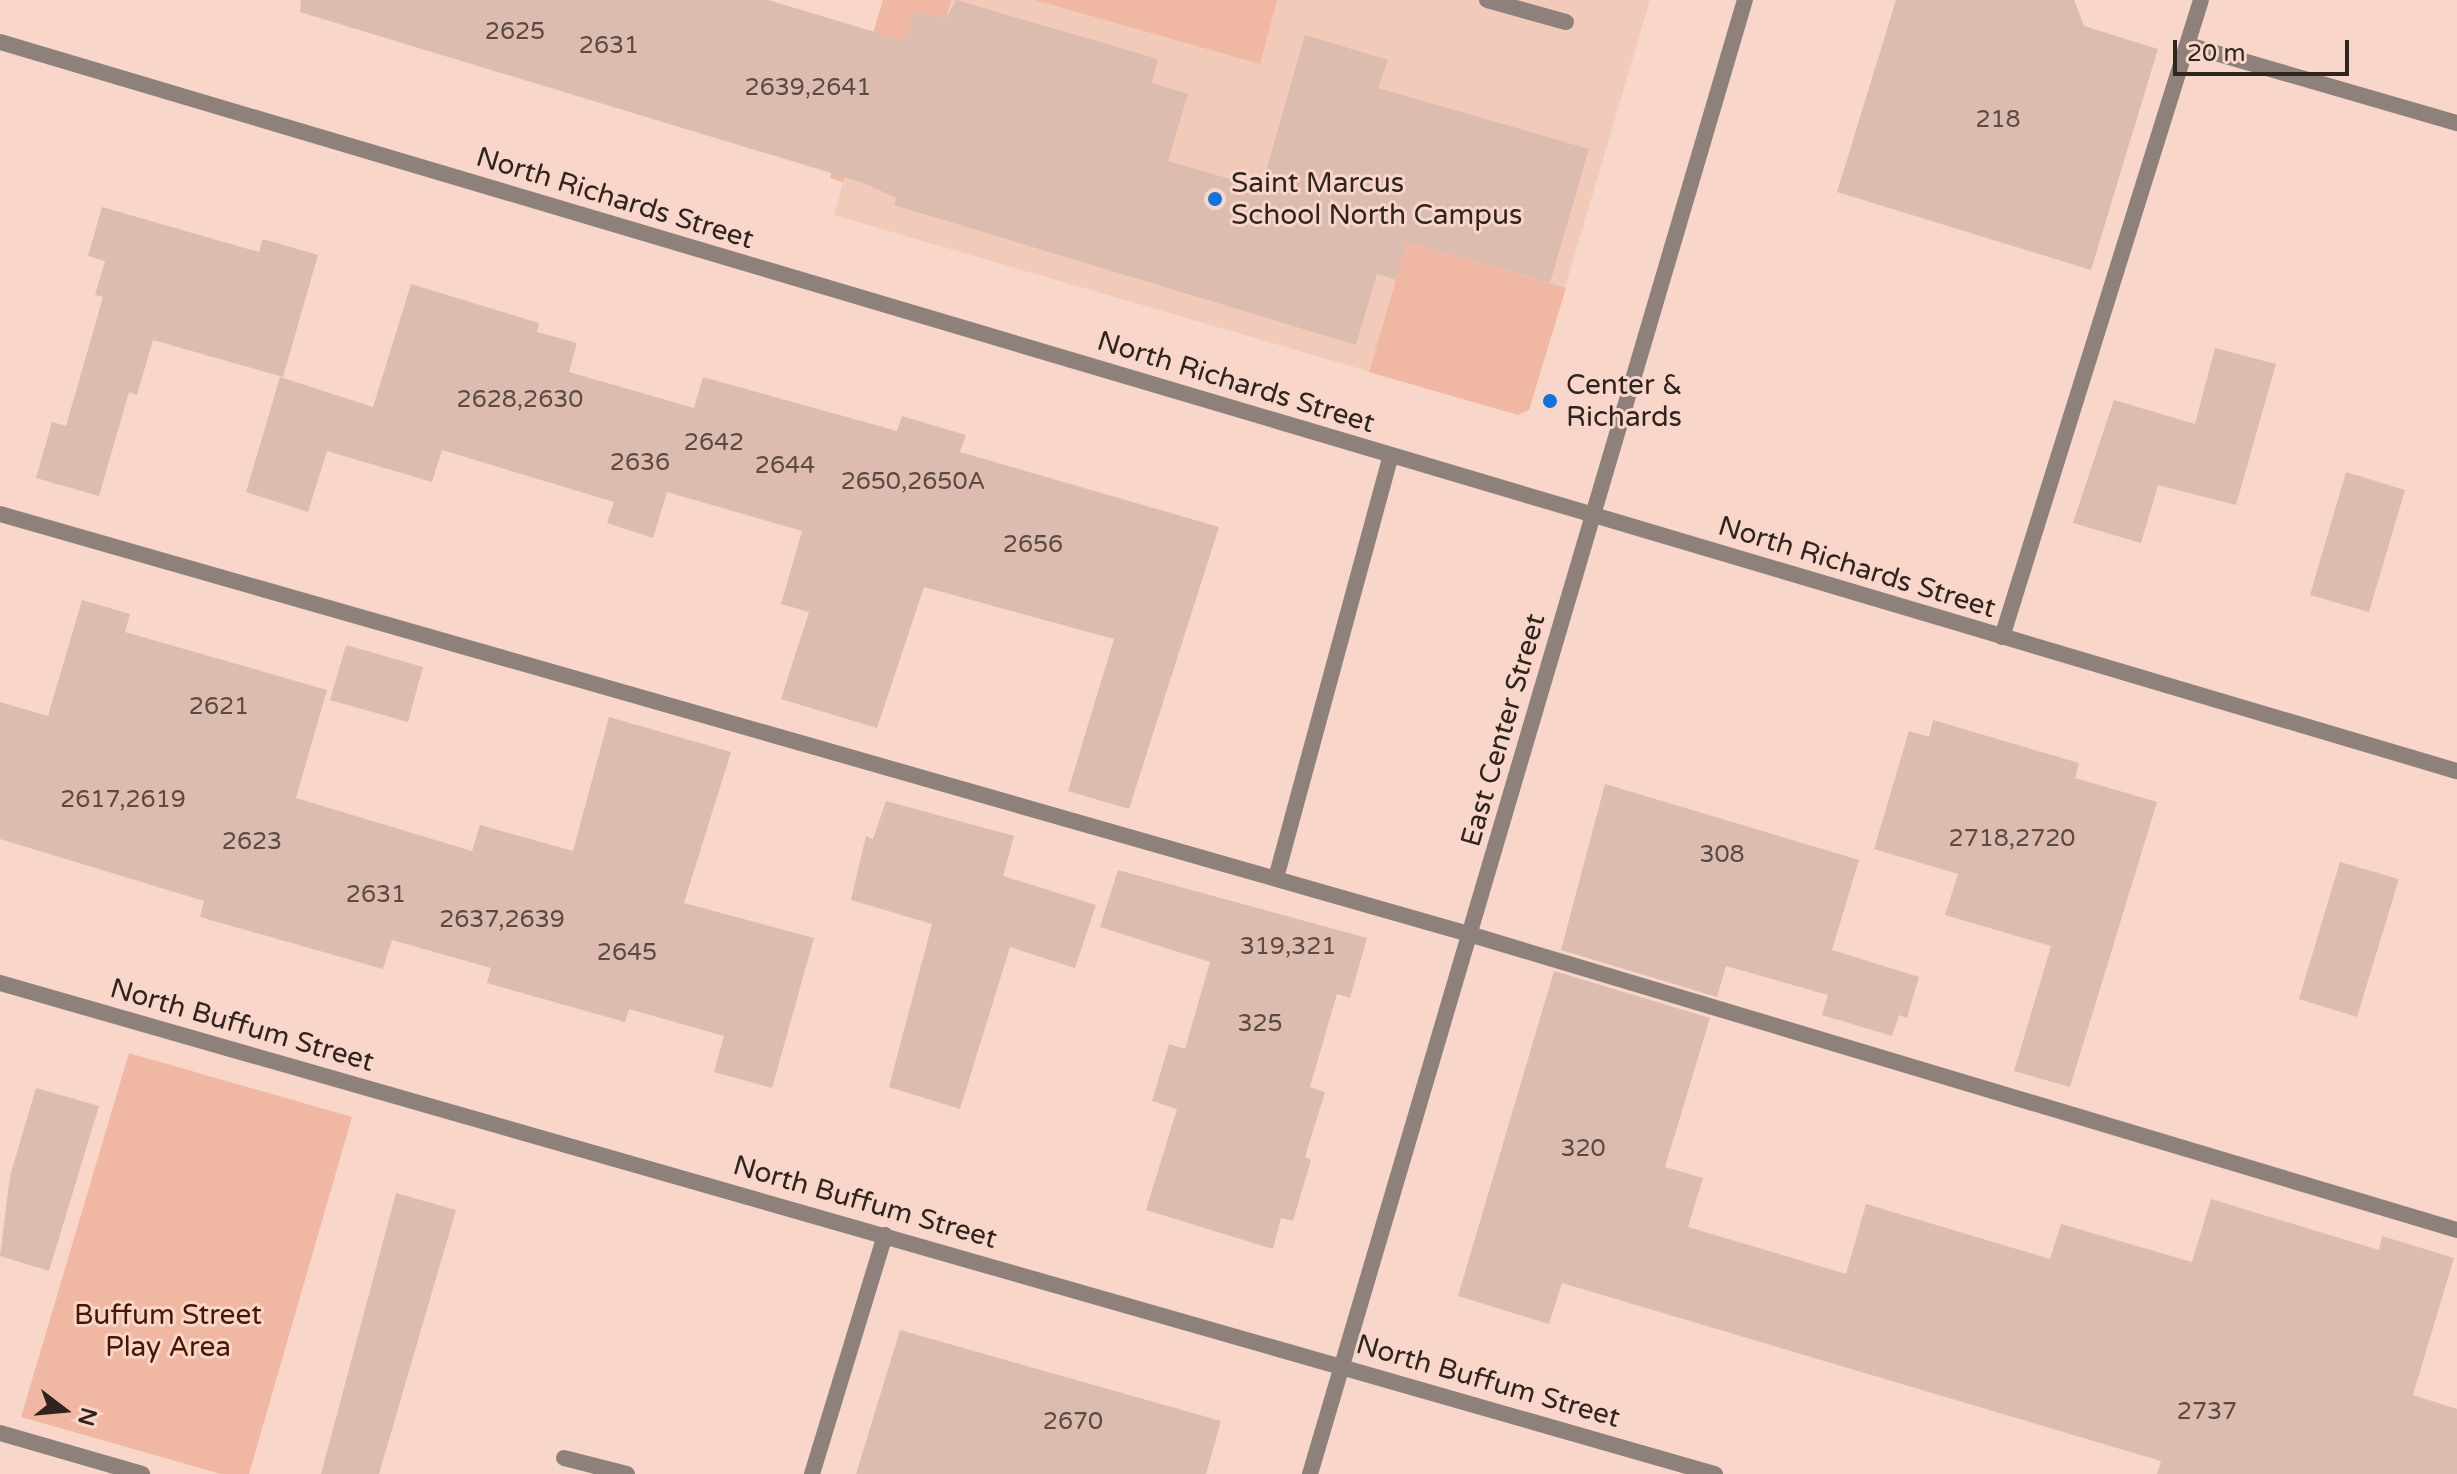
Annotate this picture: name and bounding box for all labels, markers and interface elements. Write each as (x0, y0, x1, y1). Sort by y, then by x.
house number: 2625 (485, 18, 545, 46)
scale bar (2177, 24, 2353, 74)
house number: 2631 (579, 32, 639, 60)
text: 20 m (2187, 39, 2245, 68)
house number: 2639,2641 (745, 74, 871, 102)
house number: 218 (1975, 106, 2021, 134)
street label: North Richards Street (472, 140, 758, 256)
place label: Saint Marcus School North Campus (1231, 166, 1522, 232)
marker: Saint Marcus School North Campus (1206, 190, 1224, 208)
street label: North Richards Street (1093, 324, 1379, 440)
place label: Center & Richards (1566, 368, 1682, 434)
house number: 2628,2630 (457, 386, 583, 414)
marker: Center & Richards (1541, 392, 1559, 410)
house number: 2642 (684, 429, 744, 457)
house number: 2636 (610, 449, 670, 477)
house number: 2644 (755, 452, 815, 480)
house number: 2650,2650A (841, 468, 985, 496)
street label: North Richards Street (1714, 509, 2000, 625)
house number: 2656 (1003, 531, 1063, 559)
street label: East Center Street (1454, 610, 1552, 850)
house number: 2621 (189, 693, 249, 721)
house number: 2617,2619 (60, 786, 186, 814)
house number: 2718,2720 (1949, 825, 2075, 853)
house number: 2623 (222, 828, 282, 856)
house number: 308 (1699, 841, 1745, 869)
house number: 2631 (346, 881, 406, 909)
house number: 2637,2639 (439, 906, 565, 934)
house number: 319,321 (1240, 933, 1336, 961)
house number: 2645 (597, 939, 657, 967)
street label: North Buffum Street (106, 971, 378, 1079)
house number: 325 (1237, 1010, 1283, 1038)
house number: 320 (1560, 1135, 1606, 1163)
street label: North Buffum Street (729, 1148, 1001, 1256)
park label: Buffum Street Play Area (74, 1298, 262, 1364)
street label: North Buffum Street (1352, 1327, 1624, 1435)
north arrow (24, 1370, 104, 1450)
house number: 2737 (2177, 1398, 2237, 1426)
text: N (72, 1405, 102, 1429)
house number: 2670 (1043, 1408, 1103, 1436)

